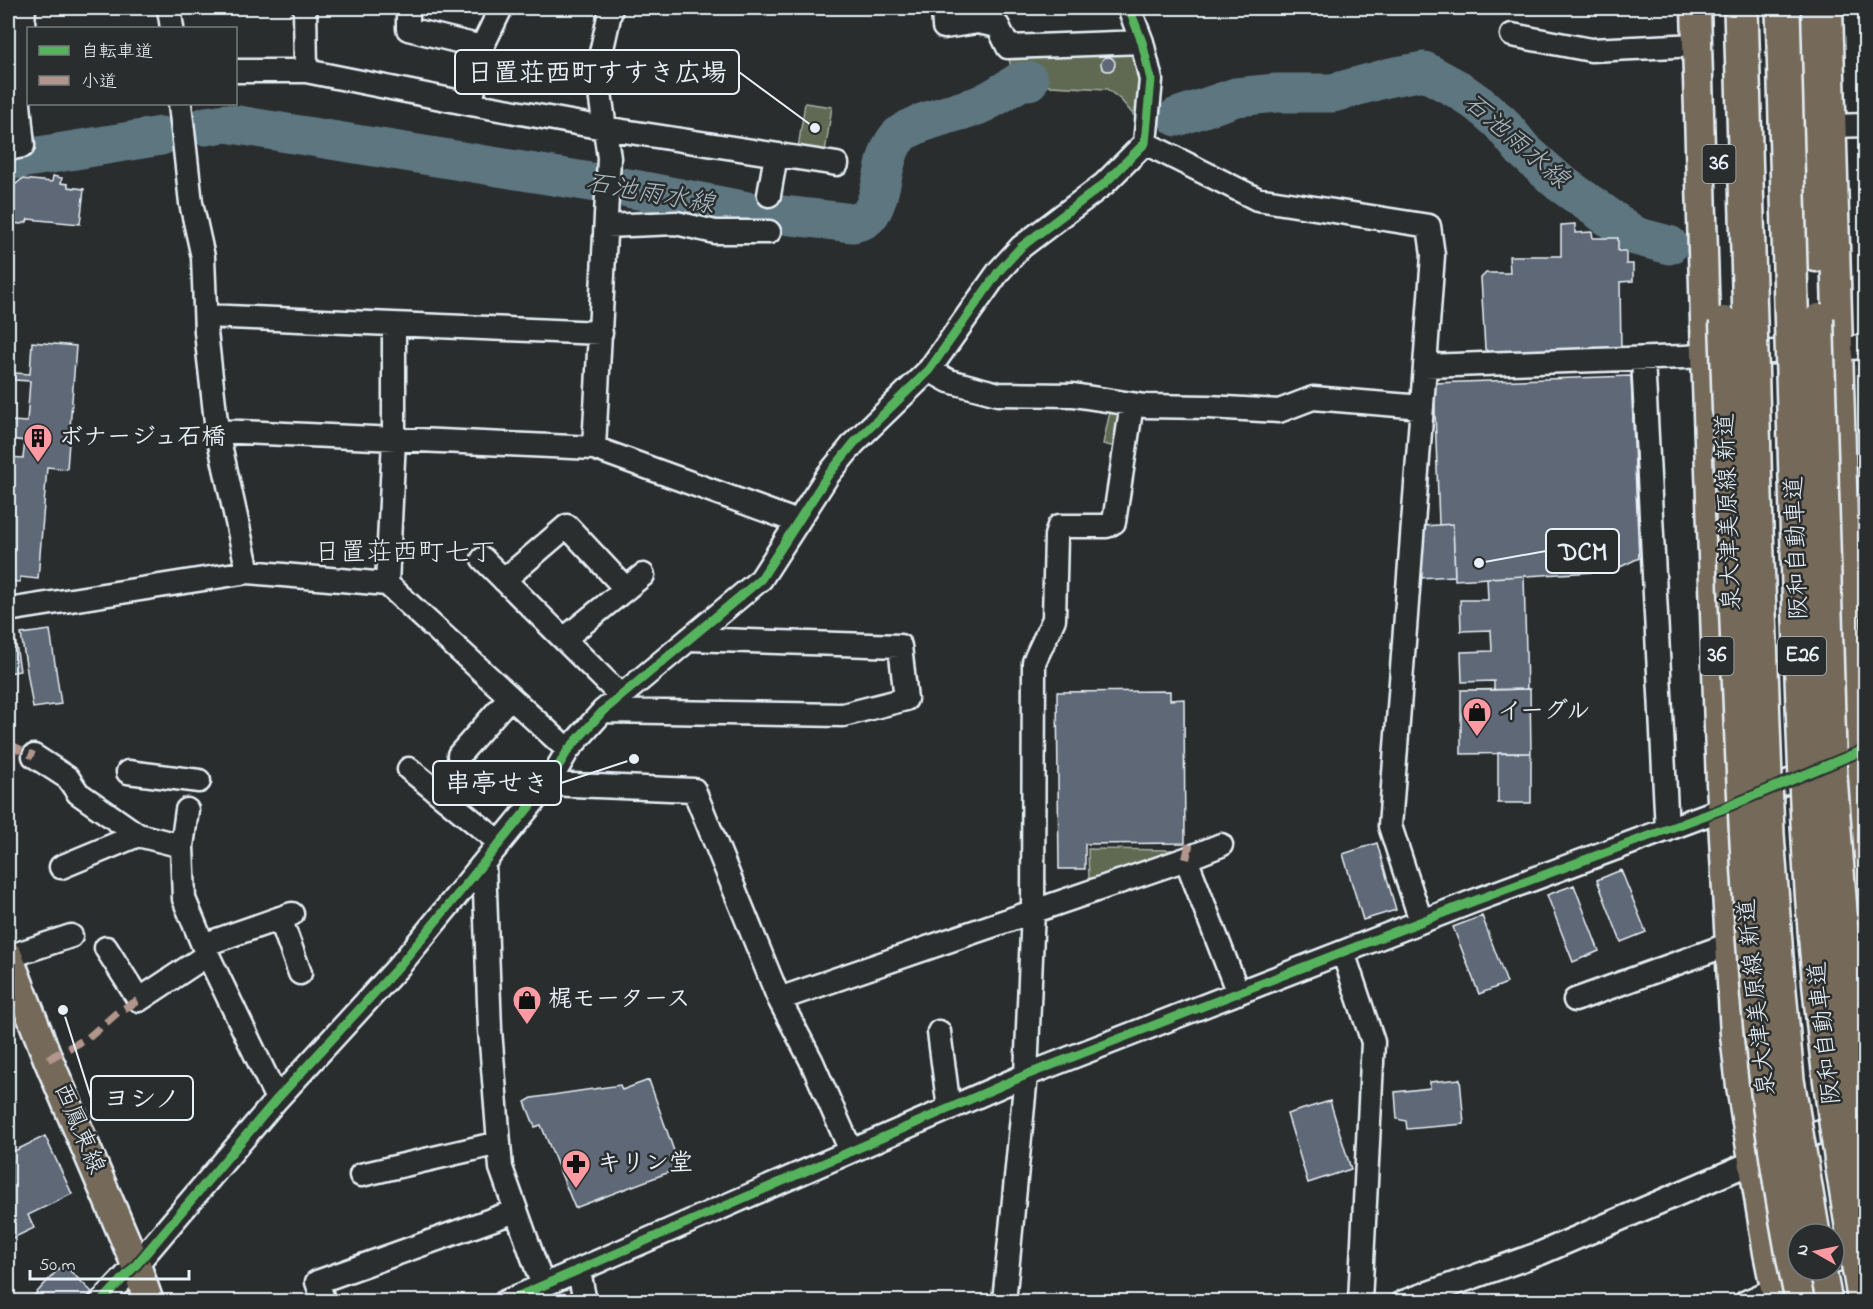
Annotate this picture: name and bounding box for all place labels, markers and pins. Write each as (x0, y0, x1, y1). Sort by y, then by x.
callout: 日置荘西町すすき広場 (455, 50, 739, 94)
place label: ボナージュ石橋 (59, 421, 226, 456)
building icon: ボナージュ石橋 (22, 422, 54, 464)
callout: DCM (1546, 529, 1619, 573)
place label: イーグル (1498, 695, 1590, 730)
shop icon: イーグル (1461, 696, 1493, 738)
callout: 串亭せき (433, 761, 561, 805)
place label: 梶モータース (548, 983, 691, 1018)
shop icon: 梶モータース (511, 984, 543, 1026)
callout: ヨシノ (91, 1076, 193, 1120)
place label: キリン堂 (597, 1147, 693, 1182)
pharmacy icon: キリン堂 (560, 1148, 592, 1190)

